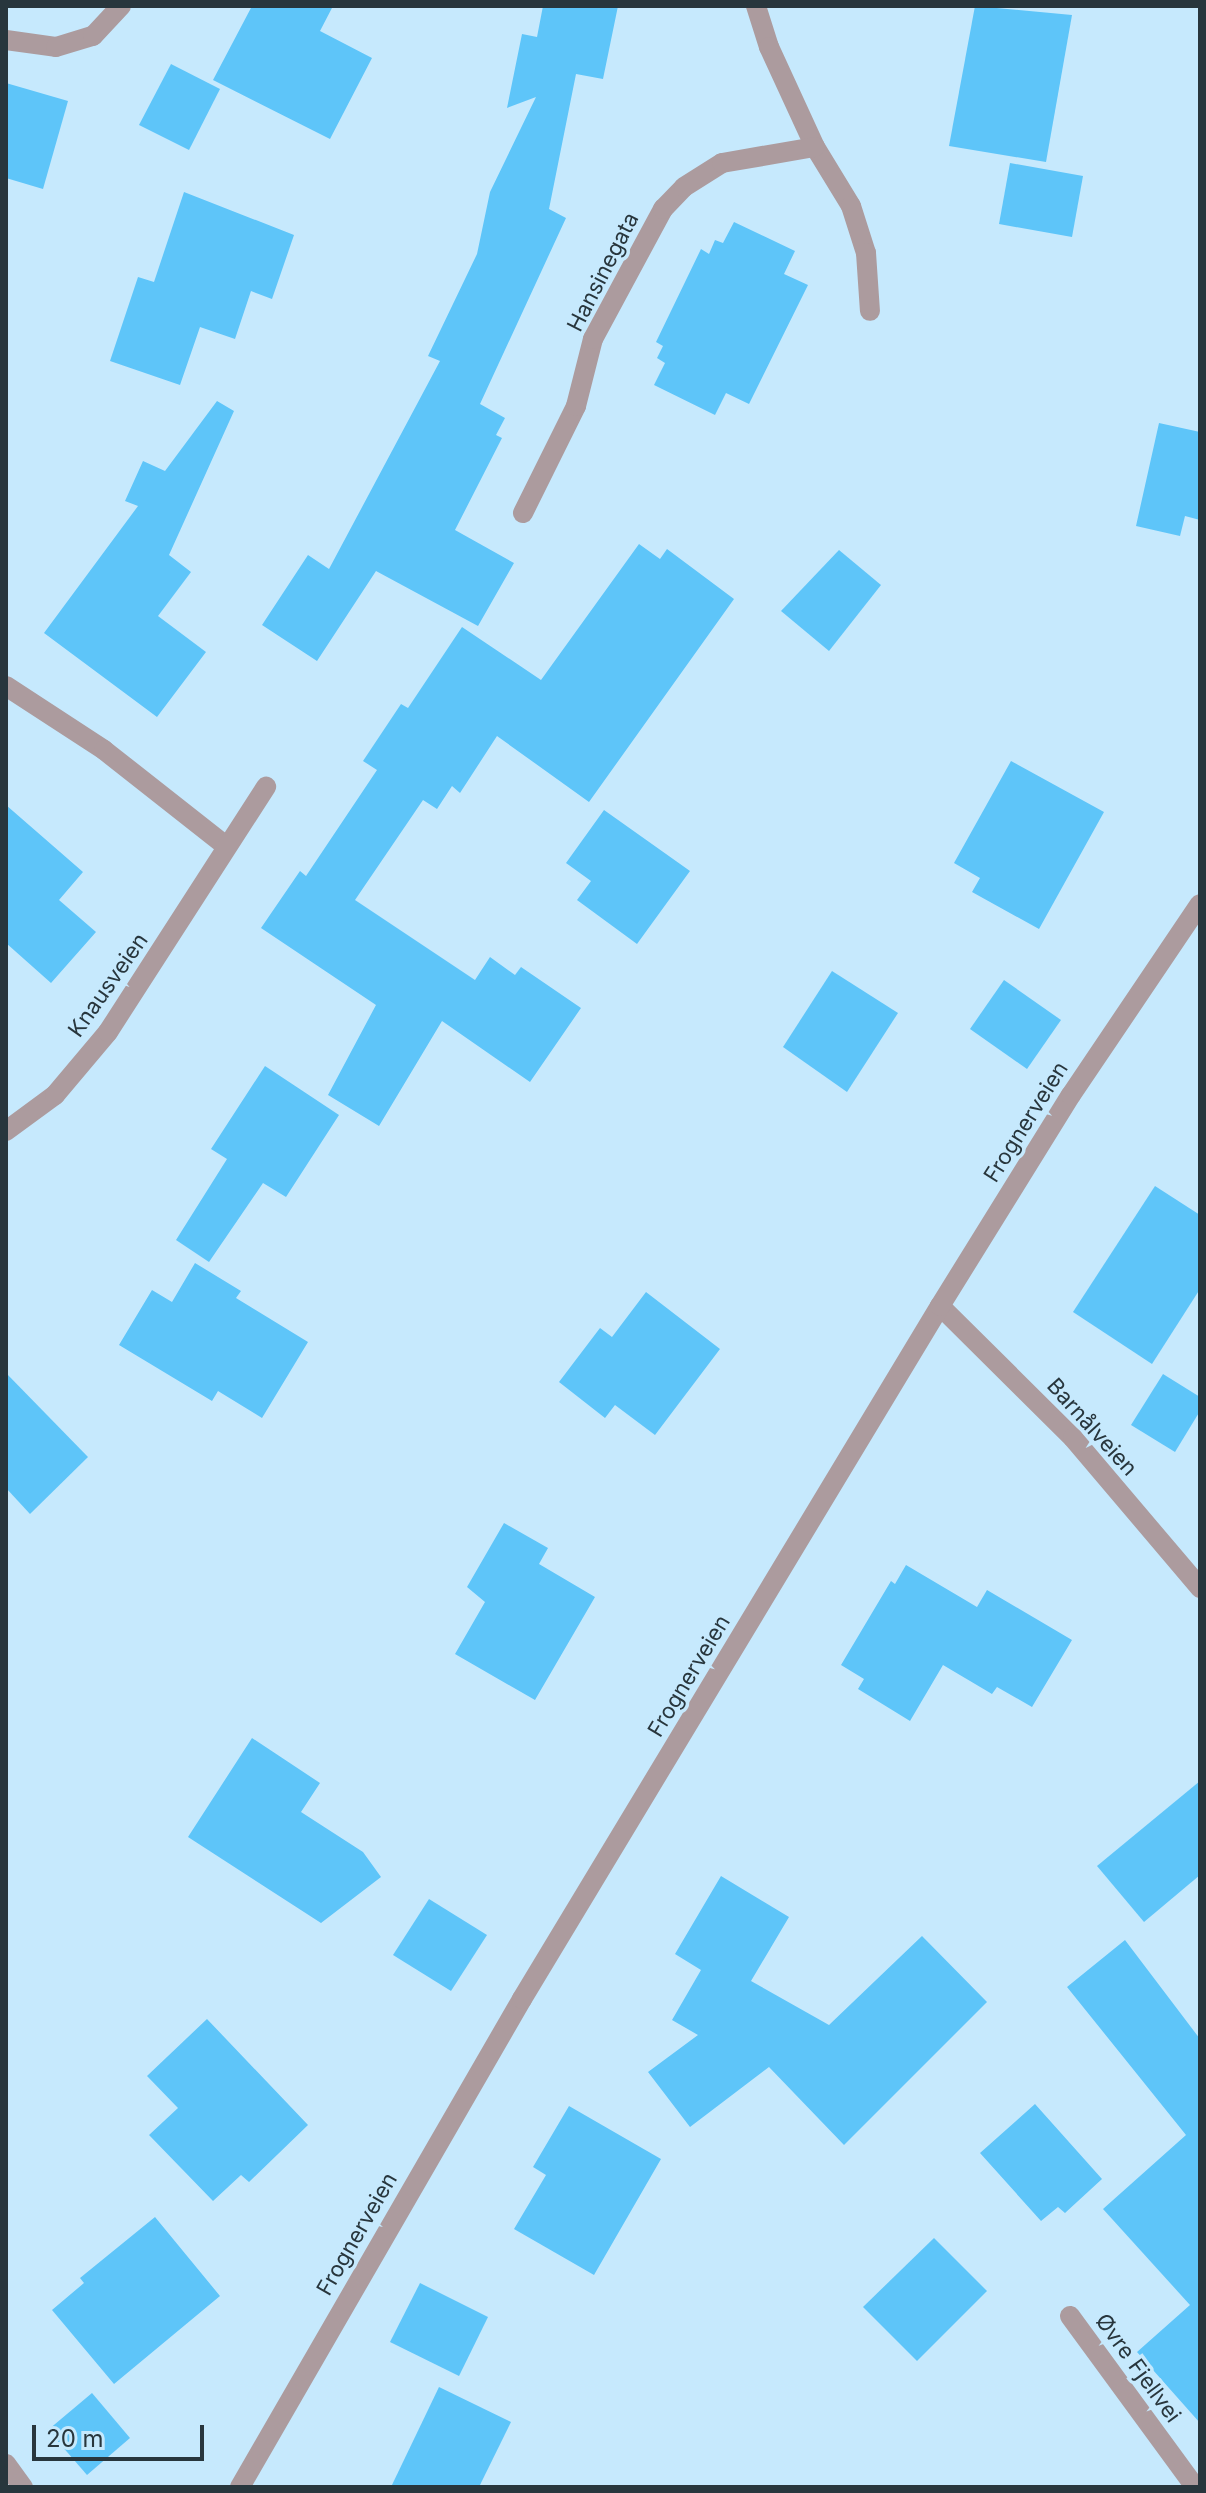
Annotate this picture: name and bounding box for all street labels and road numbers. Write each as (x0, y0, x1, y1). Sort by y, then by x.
street label: Hansinegata (562, 208, 644, 336)
street label: Knausveien (63, 928, 153, 1042)
street label: Frognerveien (978, 1057, 1074, 1187)
street label: Barnålveien (1041, 1373, 1143, 1481)
street label: Frognerveien (642, 1610, 736, 1742)
street label: Frognerveien (311, 2168, 403, 2300)
street label: Øvre Fjellvei (1090, 2308, 1186, 2428)

